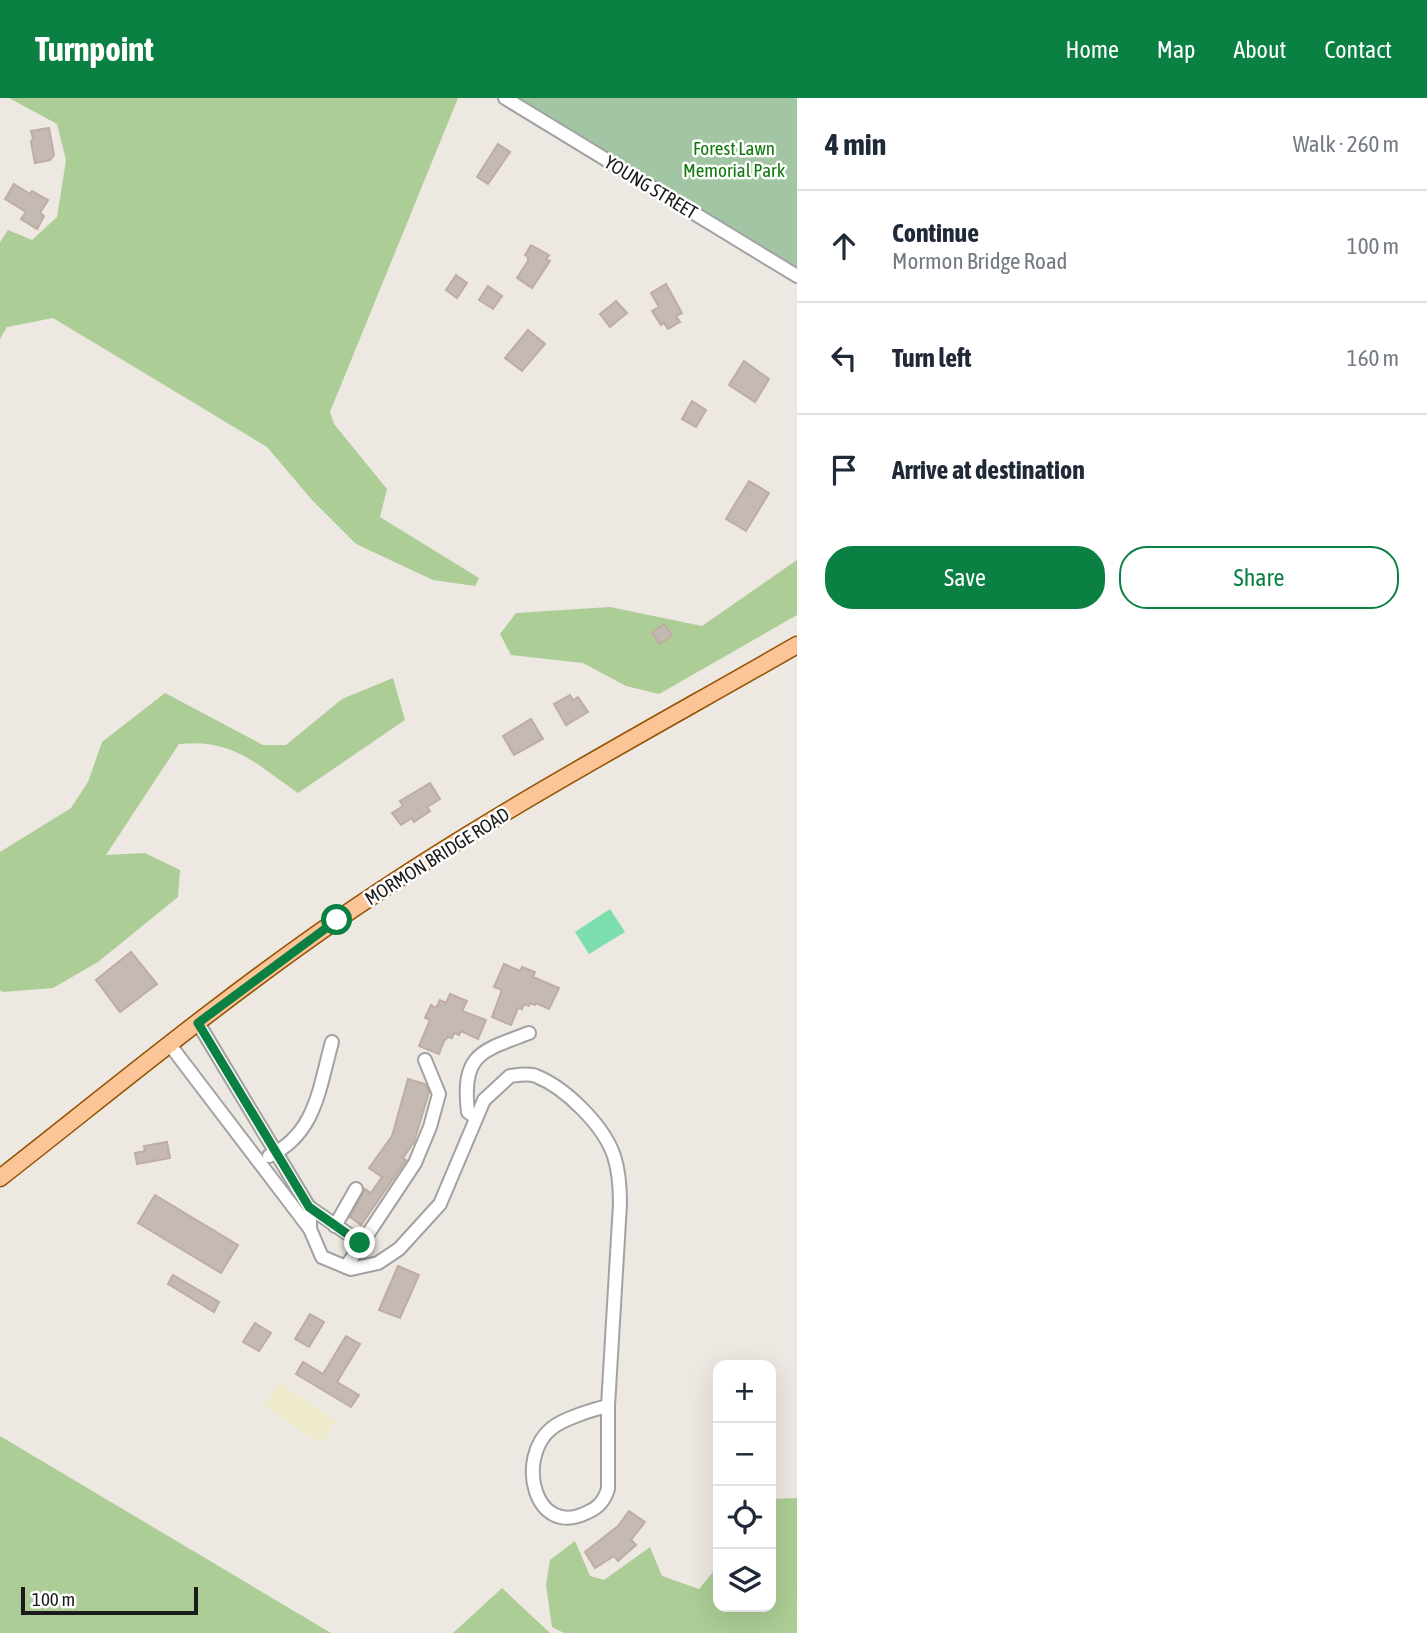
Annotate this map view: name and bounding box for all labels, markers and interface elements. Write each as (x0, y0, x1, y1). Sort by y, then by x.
text: Turnpoint (35, 30, 154, 68)
text: Home (1065, 36, 1119, 63)
text: Map (1157, 36, 1195, 63)
text: About (1233, 36, 1286, 63)
text: Contact (1324, 36, 1392, 63)
text: 4 min (825, 127, 886, 161)
text: Walk · 260 m (1293, 131, 1399, 157)
park label: Forest Lawn Memorial Park (683, 137, 786, 181)
street label: YOUNG STREET (601, 151, 702, 224)
text: Continue (892, 218, 979, 248)
icon: ahead (825, 227, 863, 265)
text: 100 m (1347, 233, 1399, 259)
text: Mormon Bridge Road (892, 248, 1068, 274)
icon: left (825, 339, 863, 377)
text: Turn left (892, 343, 972, 373)
text: 160 m (1347, 345, 1399, 371)
icon: arrive (825, 451, 863, 489)
text: Arrive at destination (892, 455, 1085, 485)
button: Save (825, 546, 1105, 609)
button: Share (1119, 546, 1399, 609)
street label: MORMON BRIDGE ROAD (361, 803, 513, 909)
route start (321, 904, 352, 935)
route end (344, 1227, 375, 1258)
map controls (713, 1360, 776, 1612)
button: + (713, 1360, 776, 1423)
button: − (713, 1423, 776, 1486)
button: locate (713, 1486, 776, 1549)
button: layers (713, 1549, 776, 1612)
scale bar (21, 1584, 198, 1616)
text: 100 m (32, 1588, 75, 1610)

